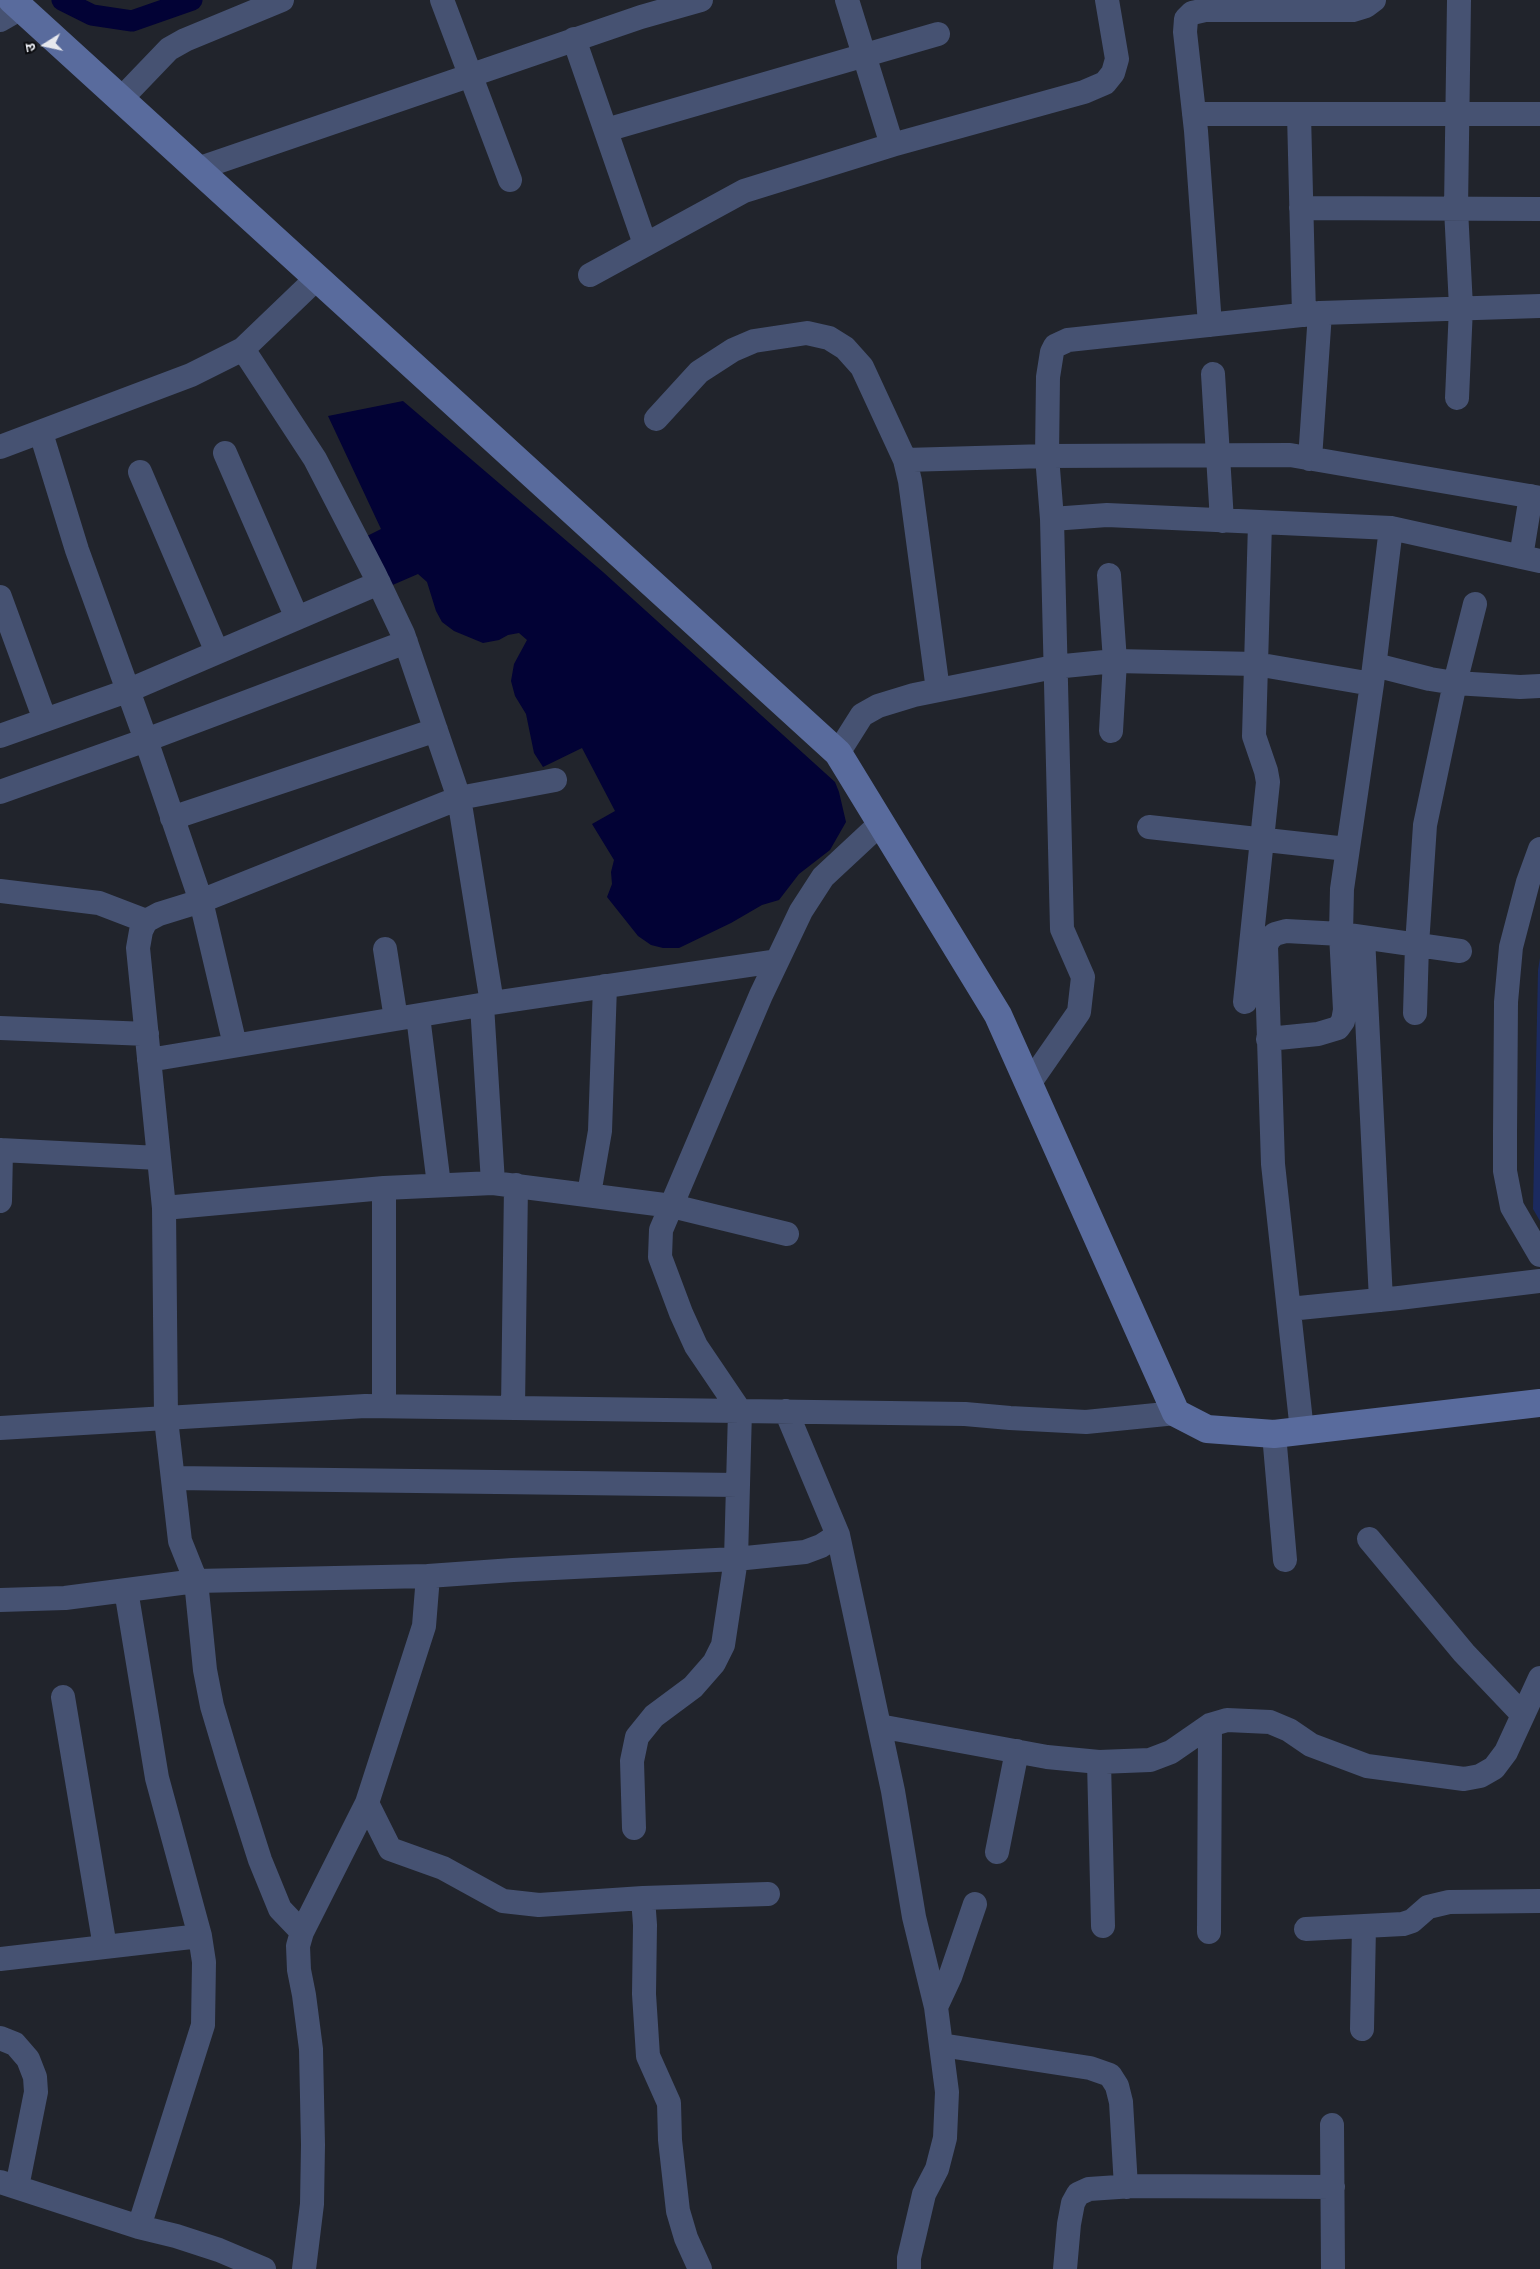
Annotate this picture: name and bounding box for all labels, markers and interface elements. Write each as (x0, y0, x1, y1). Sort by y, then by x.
north arrow (20, 20, 70, 70)
text: उ (21, 42, 40, 53)

